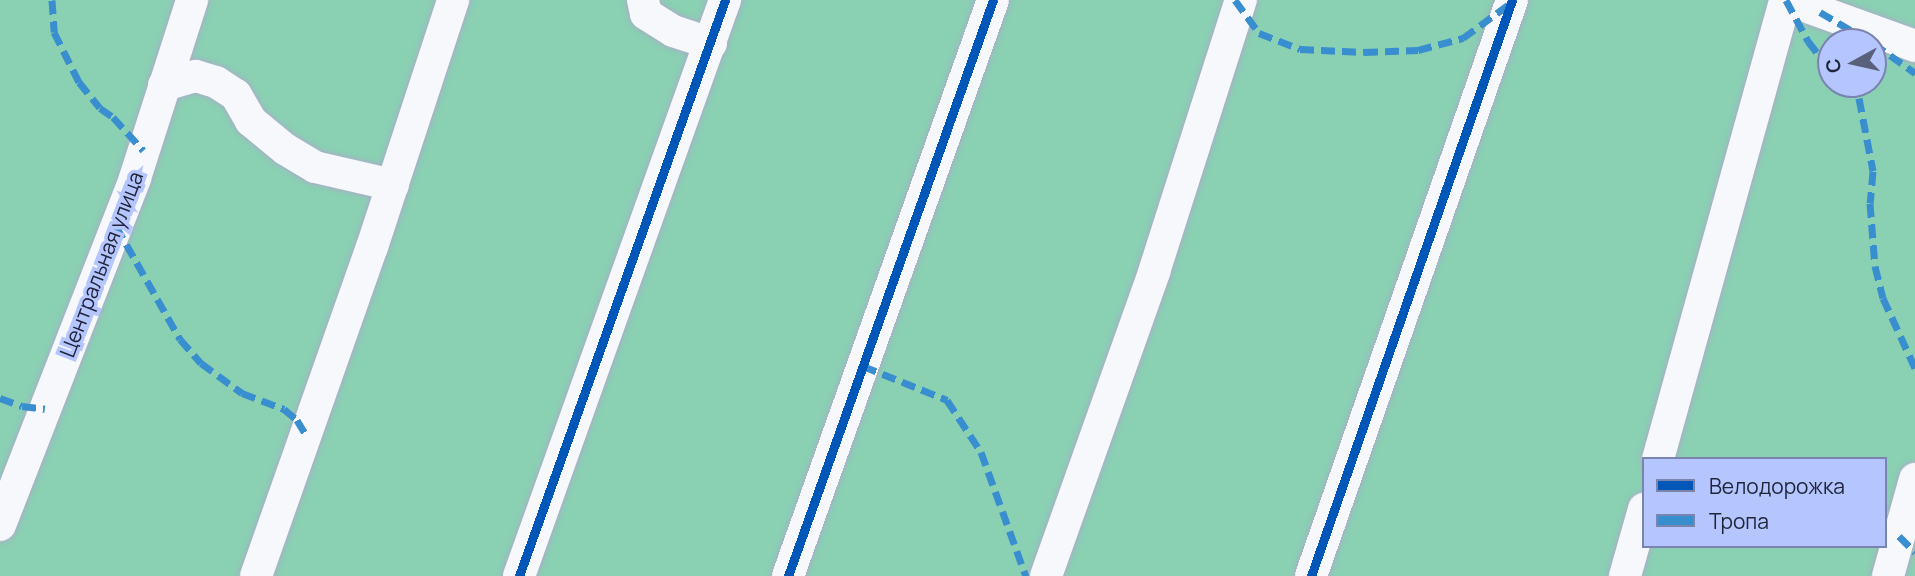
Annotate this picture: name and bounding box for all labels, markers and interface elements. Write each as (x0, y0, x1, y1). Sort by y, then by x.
north arrow (1817, 28, 1887, 98)
text: С (1819, 57, 1847, 74)
street label: Центральная улица (54, 168, 148, 360)
legend (1642, 457, 1887, 548)
text: Велодорожка (1709, 472, 1845, 500)
text: Тропа (1709, 507, 1769, 535)

